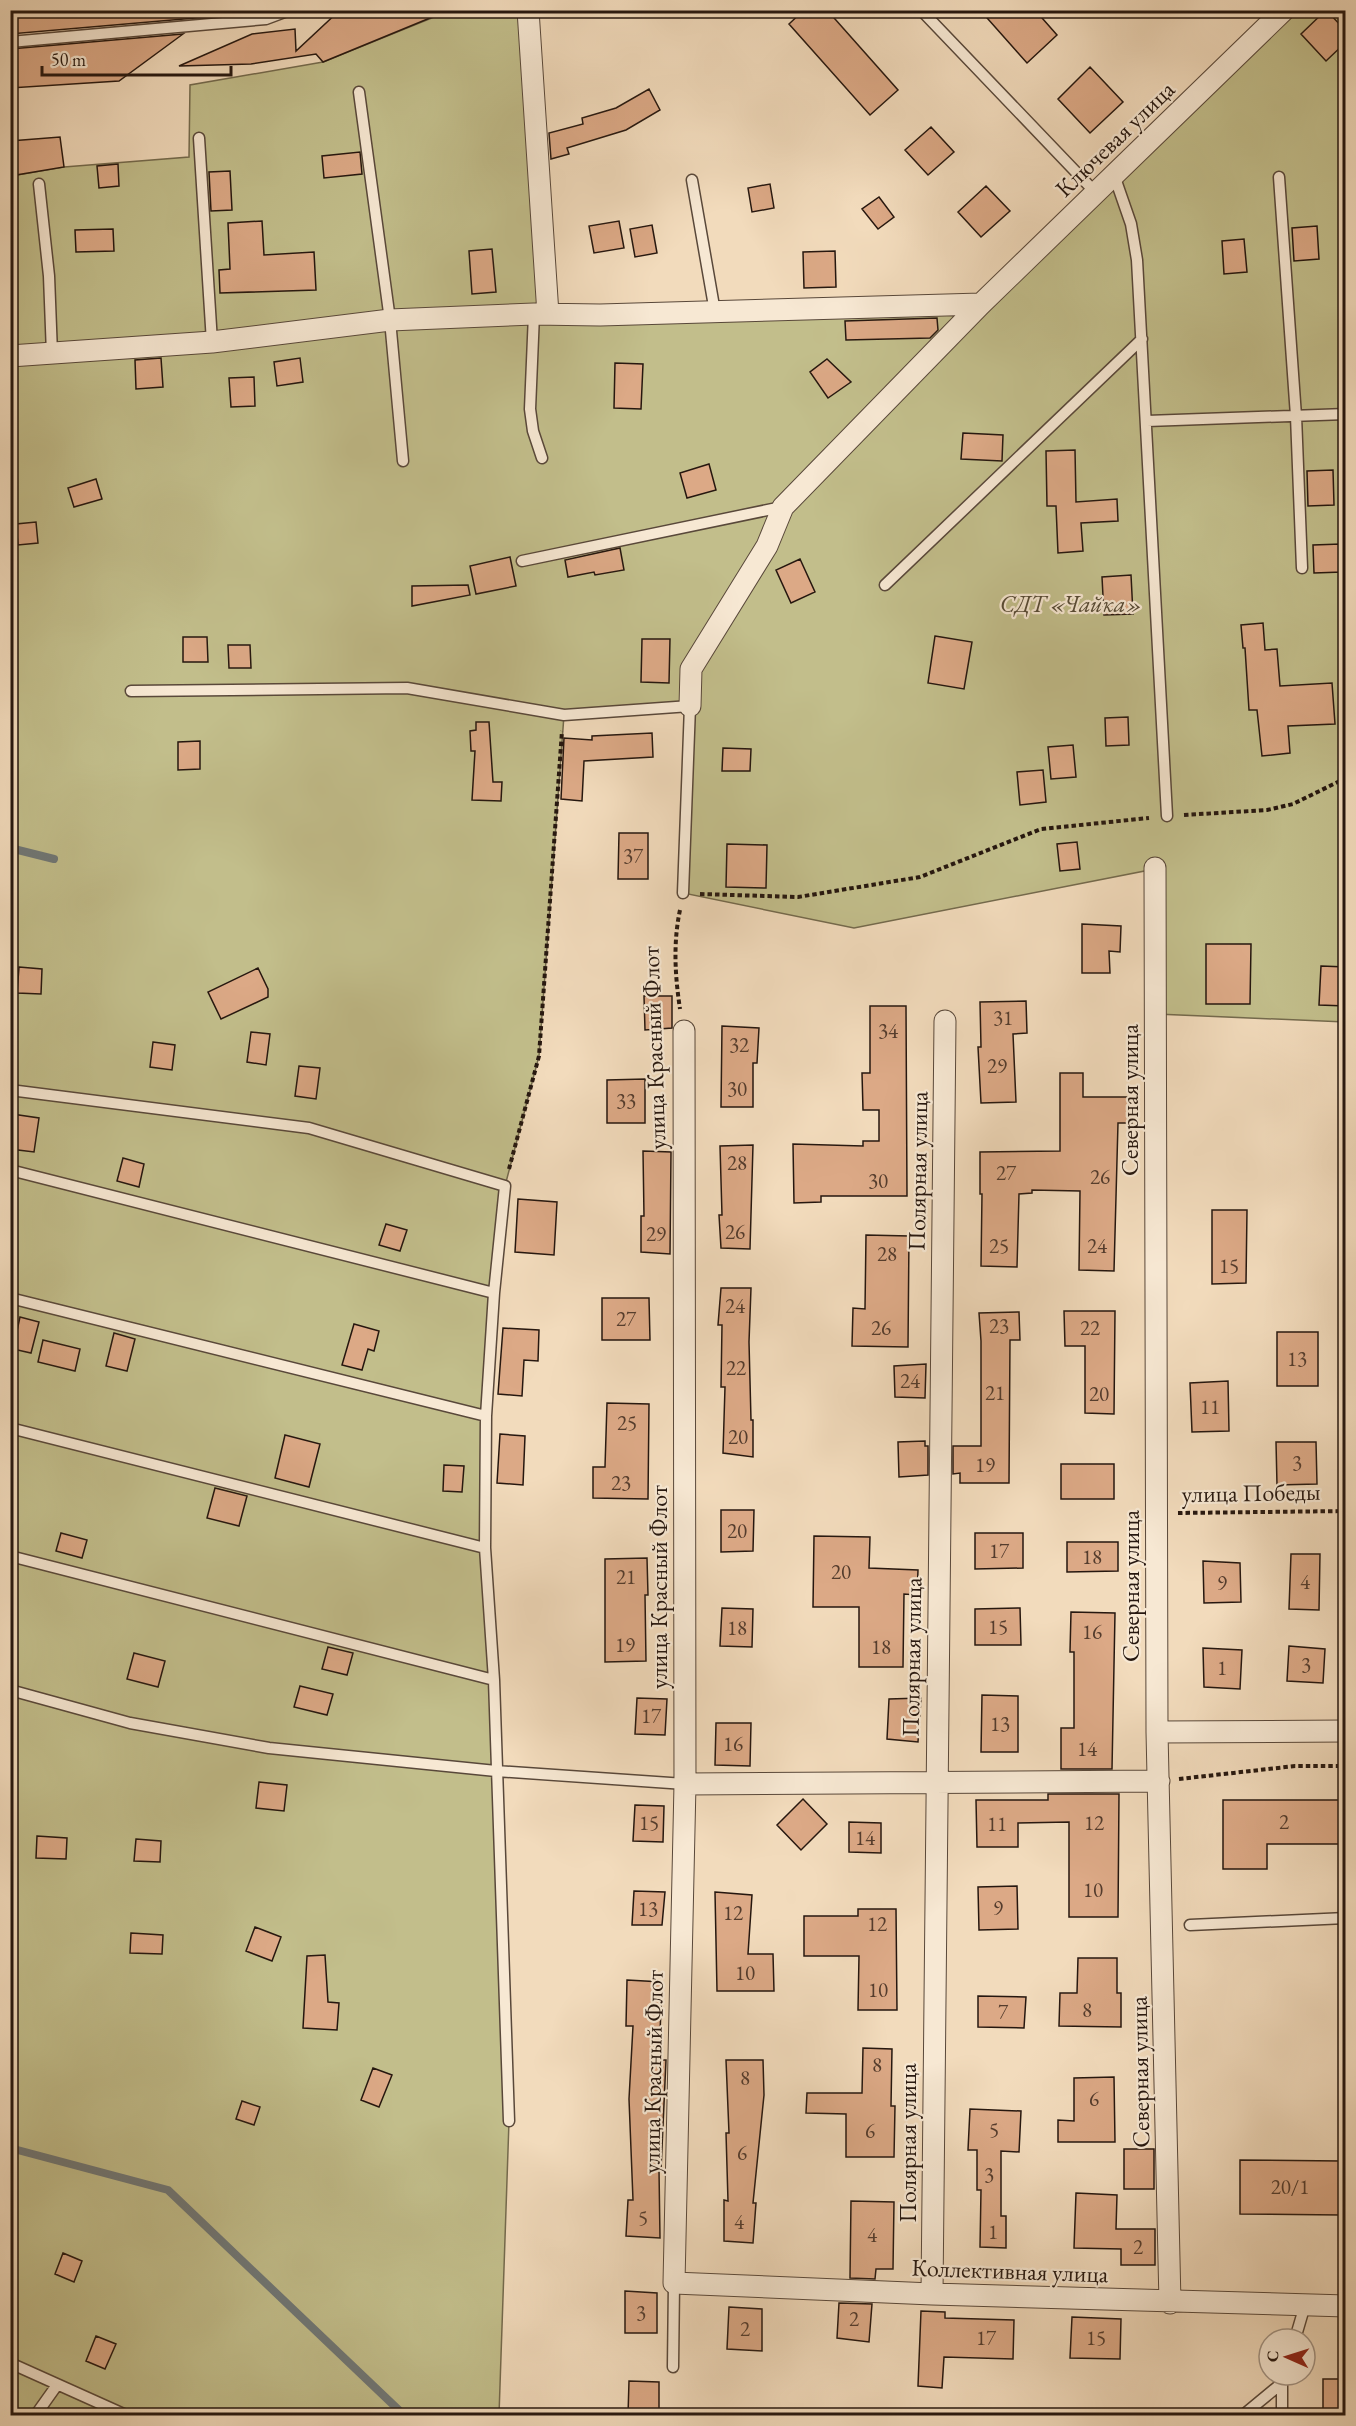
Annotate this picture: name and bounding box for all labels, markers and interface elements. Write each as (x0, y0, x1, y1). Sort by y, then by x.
scale bar (42, 39, 231, 77)
text: 50 m (51, 48, 86, 71)
street label: Ключевая улица (1048, 73, 1181, 204)
park label: СДТ «Чайка» (1000, 588, 1142, 619)
house number: 37 (623, 842, 644, 869)
street label: улица Красный Флот (634, 945, 673, 1150)
house number: 31 (993, 1004, 1013, 1031)
house number: 34 (878, 1017, 899, 1044)
street label: Северная улица (1114, 1024, 1145, 1176)
house number: 32 (729, 1031, 749, 1058)
house number: 29 (987, 1052, 1007, 1079)
house number: 30 (727, 1075, 747, 1102)
house number: 33 (616, 1087, 636, 1114)
street label: Полярная улица (901, 1091, 934, 1251)
house number: 28 (727, 1149, 747, 1176)
house number: 27 (996, 1159, 1017, 1186)
house number: 26 (1090, 1163, 1110, 1190)
house number: 30 (868, 1167, 888, 1194)
house number: 26 (725, 1218, 745, 1245)
house number: 29 (646, 1220, 666, 1247)
house number: 25 (989, 1232, 1009, 1259)
house number: 24 (1087, 1232, 1108, 1259)
house number: 28 (877, 1240, 897, 1267)
house number: 15 (1219, 1252, 1239, 1279)
house number: 24 (725, 1292, 746, 1319)
house number: 27 (616, 1305, 637, 1332)
house number: 23 (989, 1312, 1009, 1339)
house number: 26 (871, 1314, 891, 1341)
house number: 22 (1080, 1314, 1100, 1341)
house number: 13 (1287, 1345, 1307, 1372)
house number: 22 (726, 1354, 746, 1381)
house number: 24 (900, 1367, 921, 1394)
house number: 21 (985, 1379, 1005, 1406)
house number: 20 (1089, 1380, 1109, 1407)
house number: 11 (1200, 1393, 1220, 1420)
house number: 25 (617, 1409, 637, 1436)
house number: 20 (728, 1423, 748, 1450)
house number: 3 (1292, 1449, 1302, 1476)
house number: 19 (975, 1451, 995, 1478)
house number: 23 (611, 1469, 631, 1496)
street label: улица Победы (1181, 1476, 1321, 1509)
street label: улица Красный Флот (643, 1485, 674, 1689)
street label: Северная улица (1115, 1510, 1146, 1662)
house number: 20 (727, 1517, 747, 1544)
house number: 17 (989, 1537, 1010, 1564)
house number: 18 (1082, 1543, 1102, 1570)
house number: 20 (831, 1558, 851, 1585)
house number: 21 (616, 1563, 636, 1590)
house number: 4 (1300, 1568, 1311, 1595)
house number: 9 (1217, 1569, 1227, 1596)
street label: Полярная улица (895, 1577, 928, 1737)
house number: 15 (988, 1613, 1008, 1640)
house number: 18 (727, 1614, 747, 1641)
house number: 16 (1082, 1618, 1102, 1645)
house number: 19 (615, 1631, 635, 1658)
house number: 18 (871, 1633, 891, 1660)
house number: 3 (1301, 1651, 1311, 1678)
house number: 1 (1217, 1654, 1227, 1681)
house number: 17 (641, 1702, 662, 1729)
house number: 13 (990, 1710, 1010, 1737)
house number: 16 (723, 1730, 743, 1757)
house number: 14 (1077, 1735, 1098, 1762)
house number: 2 (1279, 1808, 1289, 1835)
house number: 15 (639, 1809, 659, 1836)
house number: 12 (1084, 1809, 1104, 1836)
house number: 11 (987, 1810, 1007, 1837)
house number: 14 (855, 1824, 876, 1851)
house number: 10 (1083, 1876, 1103, 1903)
house number: 9 (993, 1894, 1003, 1921)
house number: 13 (638, 1895, 658, 1922)
house number: 12 (723, 1899, 743, 1926)
house number: 12 (867, 1910, 887, 1937)
house number: 10 (735, 1959, 755, 1986)
street label: улица Красный Флот (635, 1970, 670, 2174)
house number: 10 (868, 1976, 888, 2003)
street label: Северная улица (1123, 1995, 1156, 2148)
house number: 8 (1082, 1996, 1092, 2023)
house number: 7 (998, 1998, 1009, 2025)
house number: 8 (872, 2051, 882, 2078)
street label: Полярная улица (892, 2063, 923, 2223)
house number: 8 (740, 2064, 750, 2091)
house number: 6 (1089, 2085, 1099, 2112)
house number: 5 (989, 2116, 999, 2143)
house number: 6 (865, 2117, 875, 2144)
house number: 6 (737, 2139, 747, 2166)
house number: 3 (984, 2161, 994, 2188)
house number: 20/1 (1271, 2173, 1309, 2200)
house number: 5 (638, 2204, 648, 2231)
house number: 4 (734, 2208, 745, 2235)
house number: 1 (988, 2218, 998, 2245)
house number: 4 (867, 2221, 878, 2248)
house number: 2 (1133, 2233, 1143, 2260)
street label: Коллективная улица (911, 2252, 1109, 2289)
house number: 3 (636, 2299, 646, 2326)
house number: 2 (849, 2305, 859, 2332)
house number: 2 (740, 2315, 750, 2342)
house number: 17 (976, 2324, 997, 2351)
house number: 15 (1086, 2324, 1106, 2351)
north arrow (1257, 2327, 1317, 2387)
text: С (1262, 2350, 1283, 2362)

